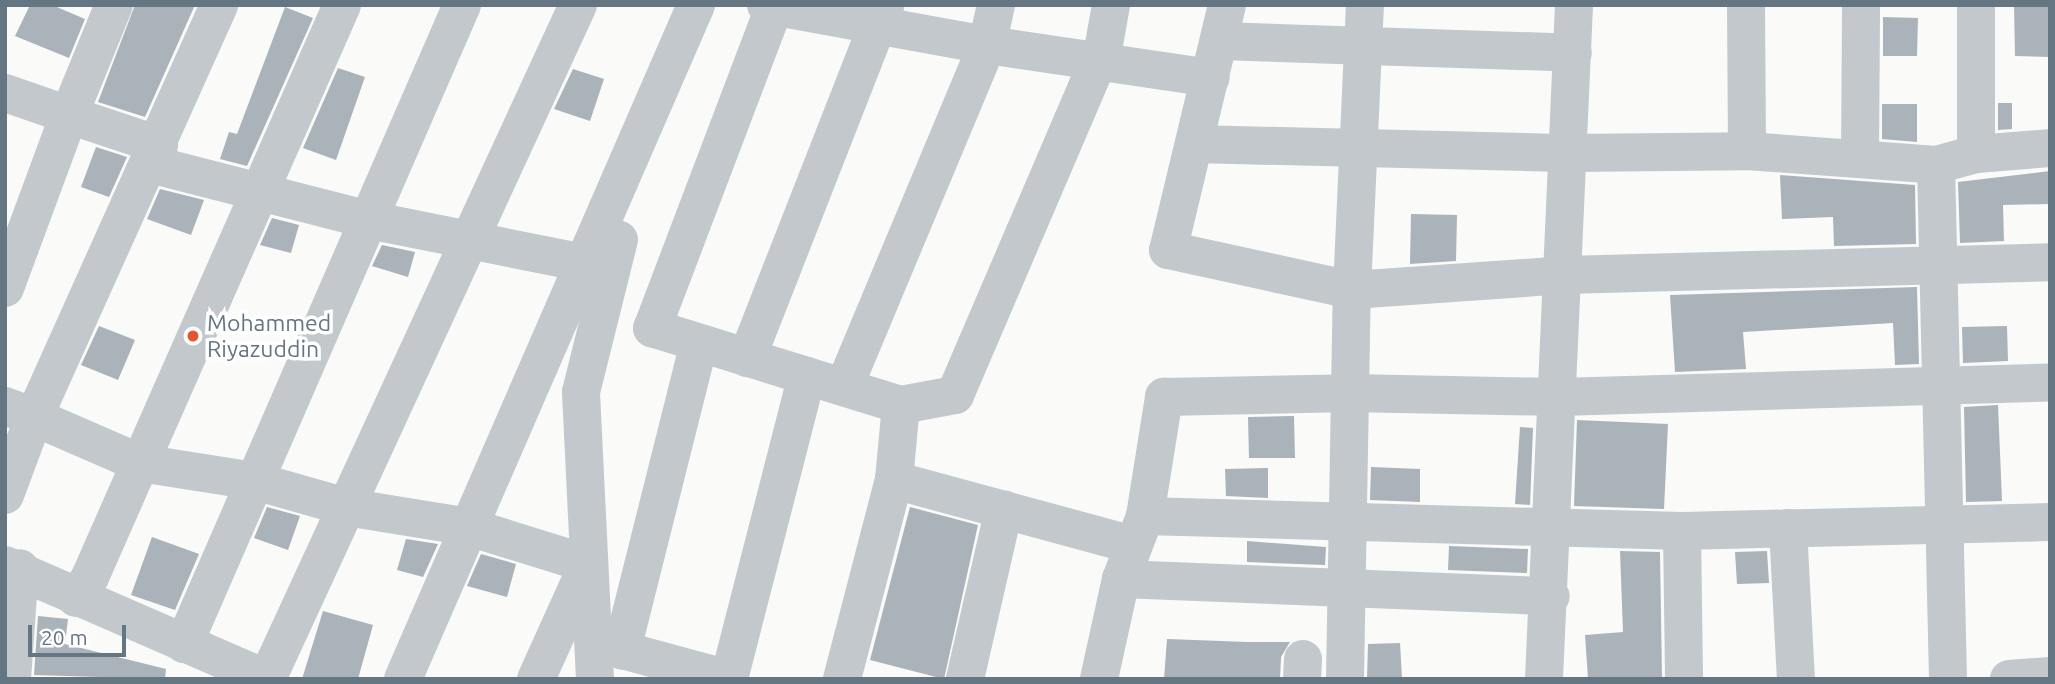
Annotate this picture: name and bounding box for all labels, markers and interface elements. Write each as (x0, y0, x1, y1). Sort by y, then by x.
place label: Mohammed Riyazuddin (207, 309, 331, 363)
marker: Mohammed Riyazuddin (185, 328, 201, 344)
scale bar (32, 610, 130, 654)
text: 20 m (41, 625, 88, 649)

